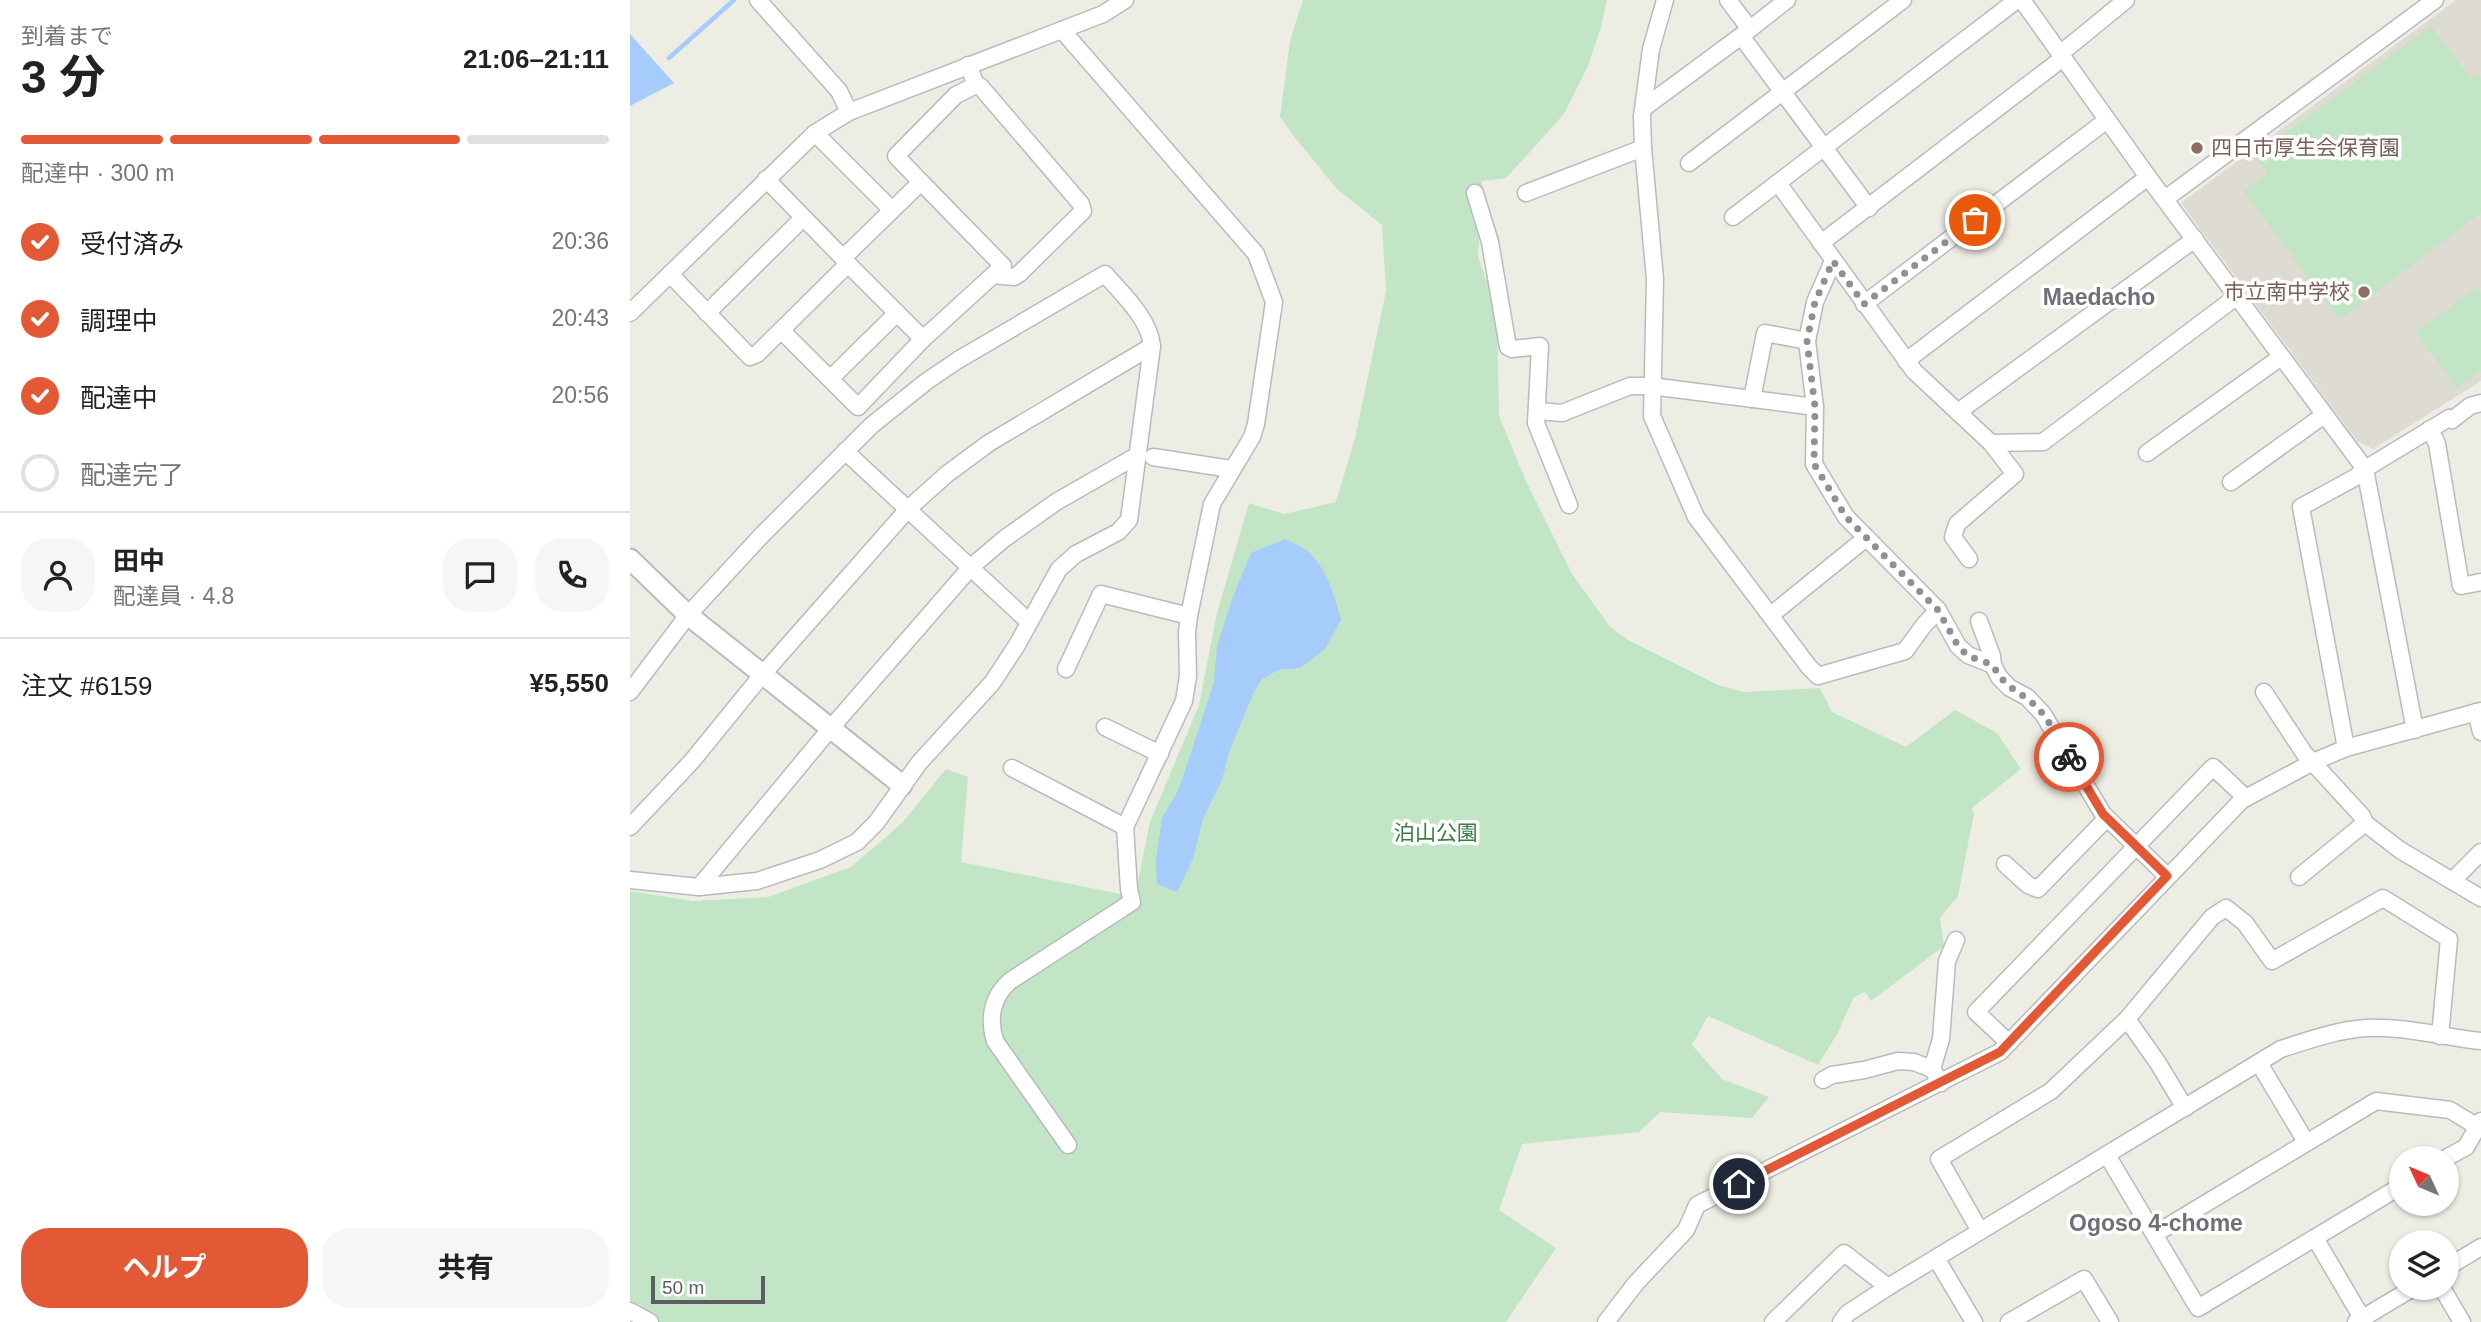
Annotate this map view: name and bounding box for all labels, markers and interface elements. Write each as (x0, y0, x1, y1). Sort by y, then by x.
text: 到着まで (21, 23, 113, 49)
text: 21:06–21:11 (463, 44, 609, 74)
text: 3 分 (21, 51, 105, 103)
place label: 四日市厚生会保育園 (2211, 136, 2400, 159)
marker: 四日市厚生会保育園 (2189, 140, 2205, 156)
text: 配達中 · 300 m (21, 160, 174, 186)
pin (1945, 190, 2005, 250)
icon: bag (1956, 201, 1994, 239)
icon: check (21, 223, 59, 261)
text: 20:36 (551, 228, 609, 254)
text: 受付済み (80, 229, 184, 259)
place label: 市立南中学校 (2224, 280, 2350, 303)
district label: Maedacho (2043, 284, 2155, 310)
marker: 市立南中学校 (2356, 284, 2372, 300)
icon: check (21, 300, 59, 338)
text: 20:43 (551, 305, 609, 331)
text: 調理中 (80, 306, 158, 336)
icon: check (21, 377, 59, 415)
text: 20:56 (551, 382, 609, 408)
text: 配達中 (80, 383, 158, 413)
text: 配達完了 (80, 460, 184, 490)
button: person (21, 538, 95, 612)
button: chat (443, 538, 517, 612)
button: phone (535, 538, 609, 612)
text: 田中 (113, 546, 165, 576)
text: 配達員 · 4.8 (113, 583, 234, 609)
text: ¥5,550 (529, 668, 609, 698)
text: 注文 #6159 (21, 671, 153, 701)
courier (2034, 722, 2104, 792)
icon: bike (2050, 738, 2088, 776)
park label: 泊山公園 (1394, 821, 1478, 844)
north arrow (2389, 1146, 2459, 1216)
map controls (2389, 1146, 2459, 1300)
pin (1709, 1154, 1769, 1214)
icon: home (1720, 1165, 1758, 1203)
district label: Ogoso 4-chome (2069, 1210, 2243, 1236)
button: ヘルプ (21, 1228, 308, 1308)
button: 共有 (322, 1228, 609, 1308)
button: layers (2389, 1230, 2459, 1300)
scale bar (651, 1273, 765, 1305)
text: 50 m (662, 1277, 704, 1298)

